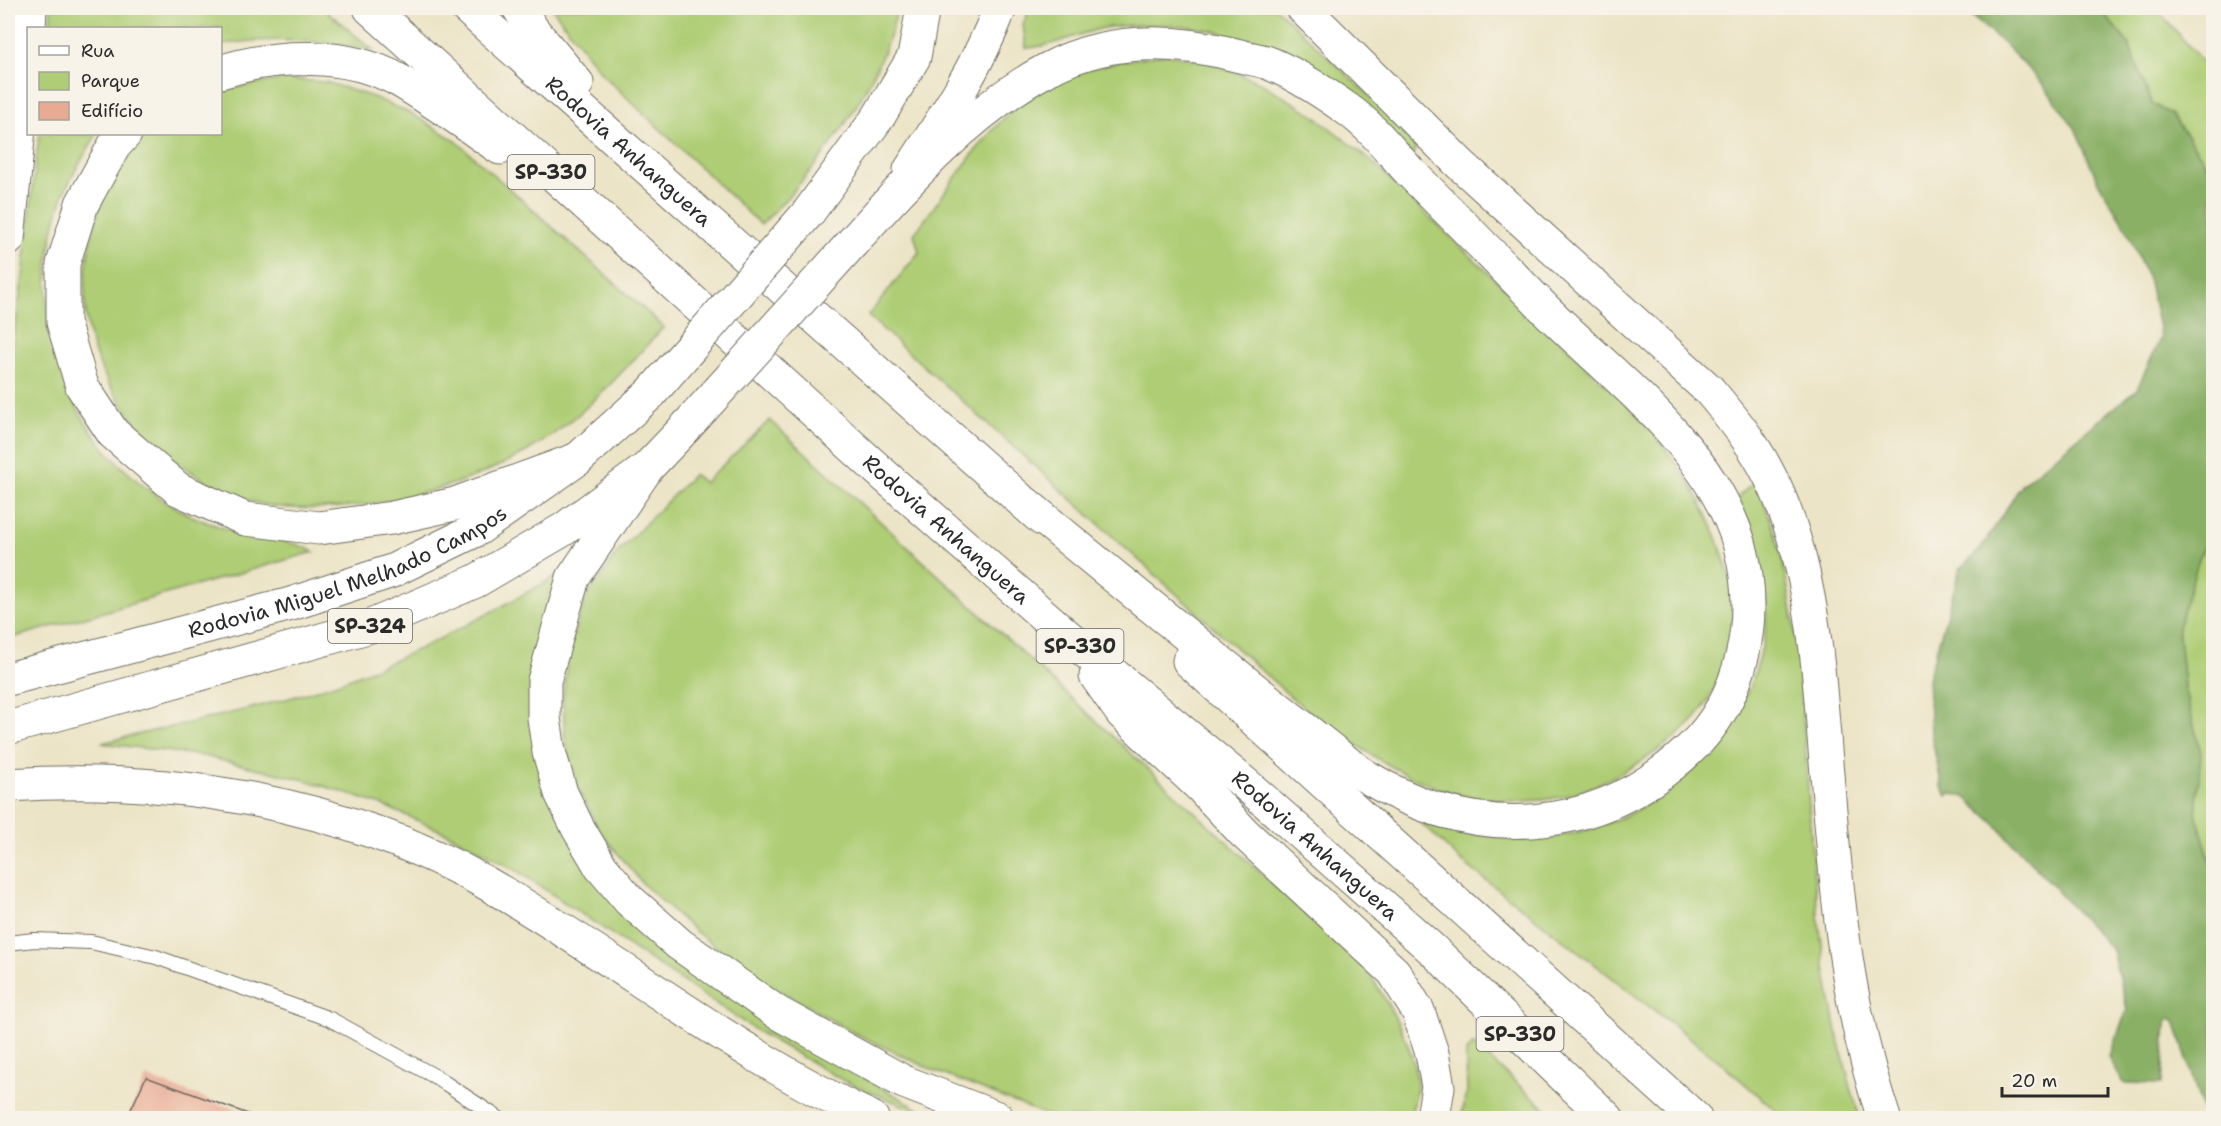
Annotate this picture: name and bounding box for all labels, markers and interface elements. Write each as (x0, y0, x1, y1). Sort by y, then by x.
legend (27, 27, 222, 135)
text: Rua (81, 39, 114, 63)
text: Parque (81, 69, 140, 93)
street label: Rodovia Anhanguera (539, 70, 718, 233)
text: Edifício (81, 99, 143, 123)
road number: SP-330 (508, 155, 594, 189)
street label: Rodovia Anhanguera (857, 448, 1035, 611)
street label: Rodovia Miguel Melhado Campos (185, 499, 513, 645)
road number: SP-324 (328, 609, 412, 643)
road number: SP-330 (1036, 629, 1124, 663)
street label: Rodovia Anhanguera (1226, 764, 1404, 927)
road number: SP-330 (1476, 1017, 1564, 1051)
scale bar (2002, 1060, 2108, 1098)
text: 20 m (2011, 1069, 2057, 1093)

